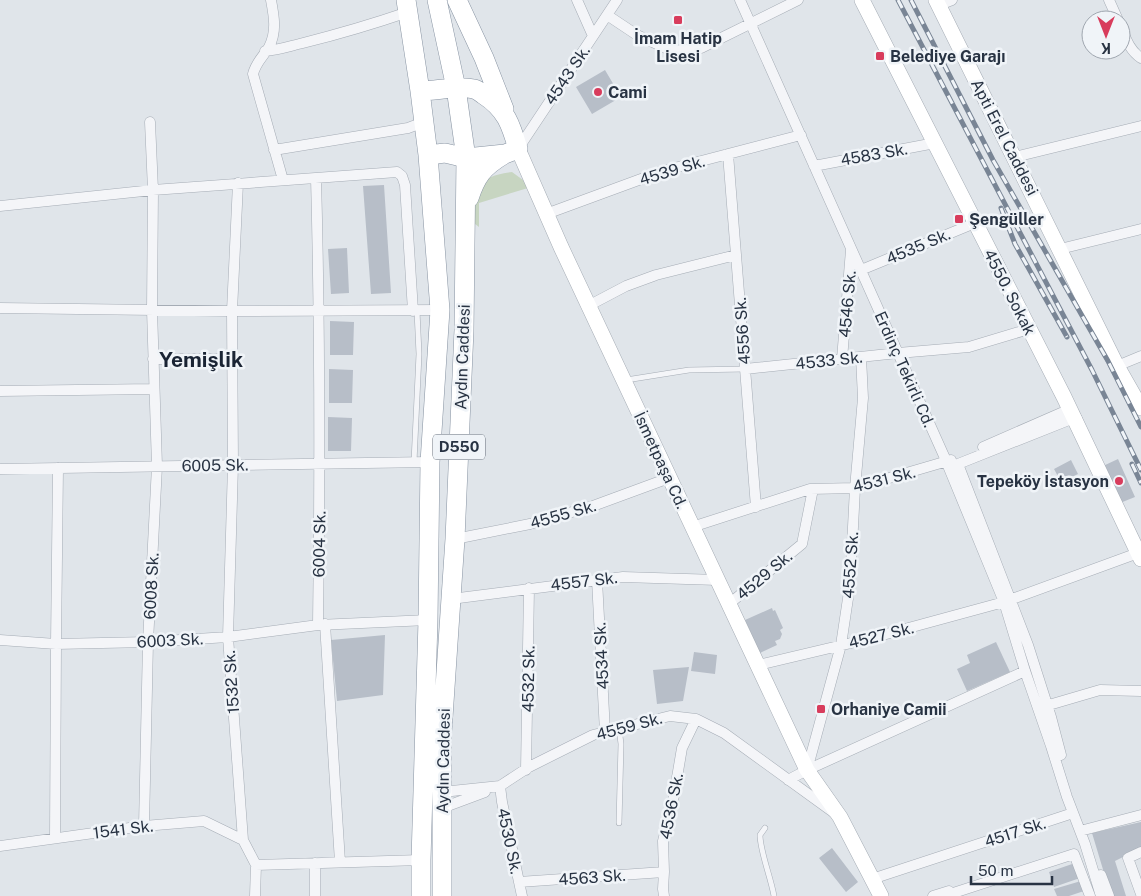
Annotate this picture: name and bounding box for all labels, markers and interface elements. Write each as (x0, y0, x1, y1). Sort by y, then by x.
north arrow (1081, 10, 1131, 60)
marker: İmam Hatip Lisesi (672, 14, 684, 26)
place label: İmam Hatip Lisesi (634, 28, 722, 66)
text: K (1101, 40, 1111, 56)
street label: 4543 Sk. (541, 42, 594, 109)
place label: Belediye Garajı (890, 47, 1005, 66)
marker: Belediye Garajı (874, 50, 886, 62)
street label: Apti Erel Caddesi (967, 76, 1042, 199)
place label: Cami (608, 83, 647, 102)
marker: Cami (592, 86, 604, 98)
street label: 4583 Sk. (839, 139, 909, 170)
street label: 4539 Sk. (637, 152, 707, 189)
place label: Şengüller (969, 210, 1044, 229)
marker: Şengüller (953, 213, 965, 225)
street label: 4535 Sk. (883, 224, 953, 268)
street label: 4550. Sokak (980, 246, 1039, 338)
street label: 4546 Sk. (835, 270, 860, 338)
street label: 4556 Sk. (731, 297, 754, 365)
street label: Aydın Caddesi (451, 304, 474, 410)
street label: Erdinç Tekirli Cd. (870, 308, 939, 430)
district label: Yemişlik (159, 347, 243, 372)
street label: 4533 Sk. (795, 348, 864, 373)
street label: İsmetpaşa Cd. (630, 408, 692, 512)
road number: D550 (433, 434, 485, 460)
street label: 6005 Sk. (181, 455, 249, 476)
street label: 4531 Sk. (851, 463, 917, 496)
place label: Tepeköy İstasyon (977, 471, 1109, 491)
marker: Tepeköy İstasyon (1113, 475, 1125, 487)
street label: 4555 Sk. (528, 496, 598, 533)
street label: 6004 Sk. (309, 511, 330, 577)
street label: 4552 Sk. (839, 531, 862, 599)
street label: 4529 Sk. (733, 547, 796, 604)
street label: 6008 Sk. (140, 552, 163, 620)
street label: 4557 Sk. (550, 568, 619, 595)
street label: 4527 Sk. (847, 618, 916, 653)
street label: 4534 Sk. (590, 622, 613, 690)
street label: 6003 Sk. (136, 629, 204, 652)
street label: 4532 Sk. (518, 645, 539, 713)
street label: 1532 Sk. (220, 650, 243, 714)
place label: Orhaniye Camii (831, 700, 947, 719)
marker: Orhaniye Camii (815, 703, 827, 715)
street label: Aydın Caddesi (433, 708, 454, 814)
street label: 4559 Sk. (594, 709, 664, 744)
street label: 4536 Sk. (656, 771, 687, 841)
street label: 4530 Sk. (493, 806, 526, 876)
street label: 4517 Sk. (982, 814, 1048, 851)
street label: 1541 Sk. (92, 816, 154, 843)
scale bar (971, 854, 1052, 886)
text: 50 m (978, 862, 1013, 879)
street label: 4563 Sk. (558, 866, 626, 889)

